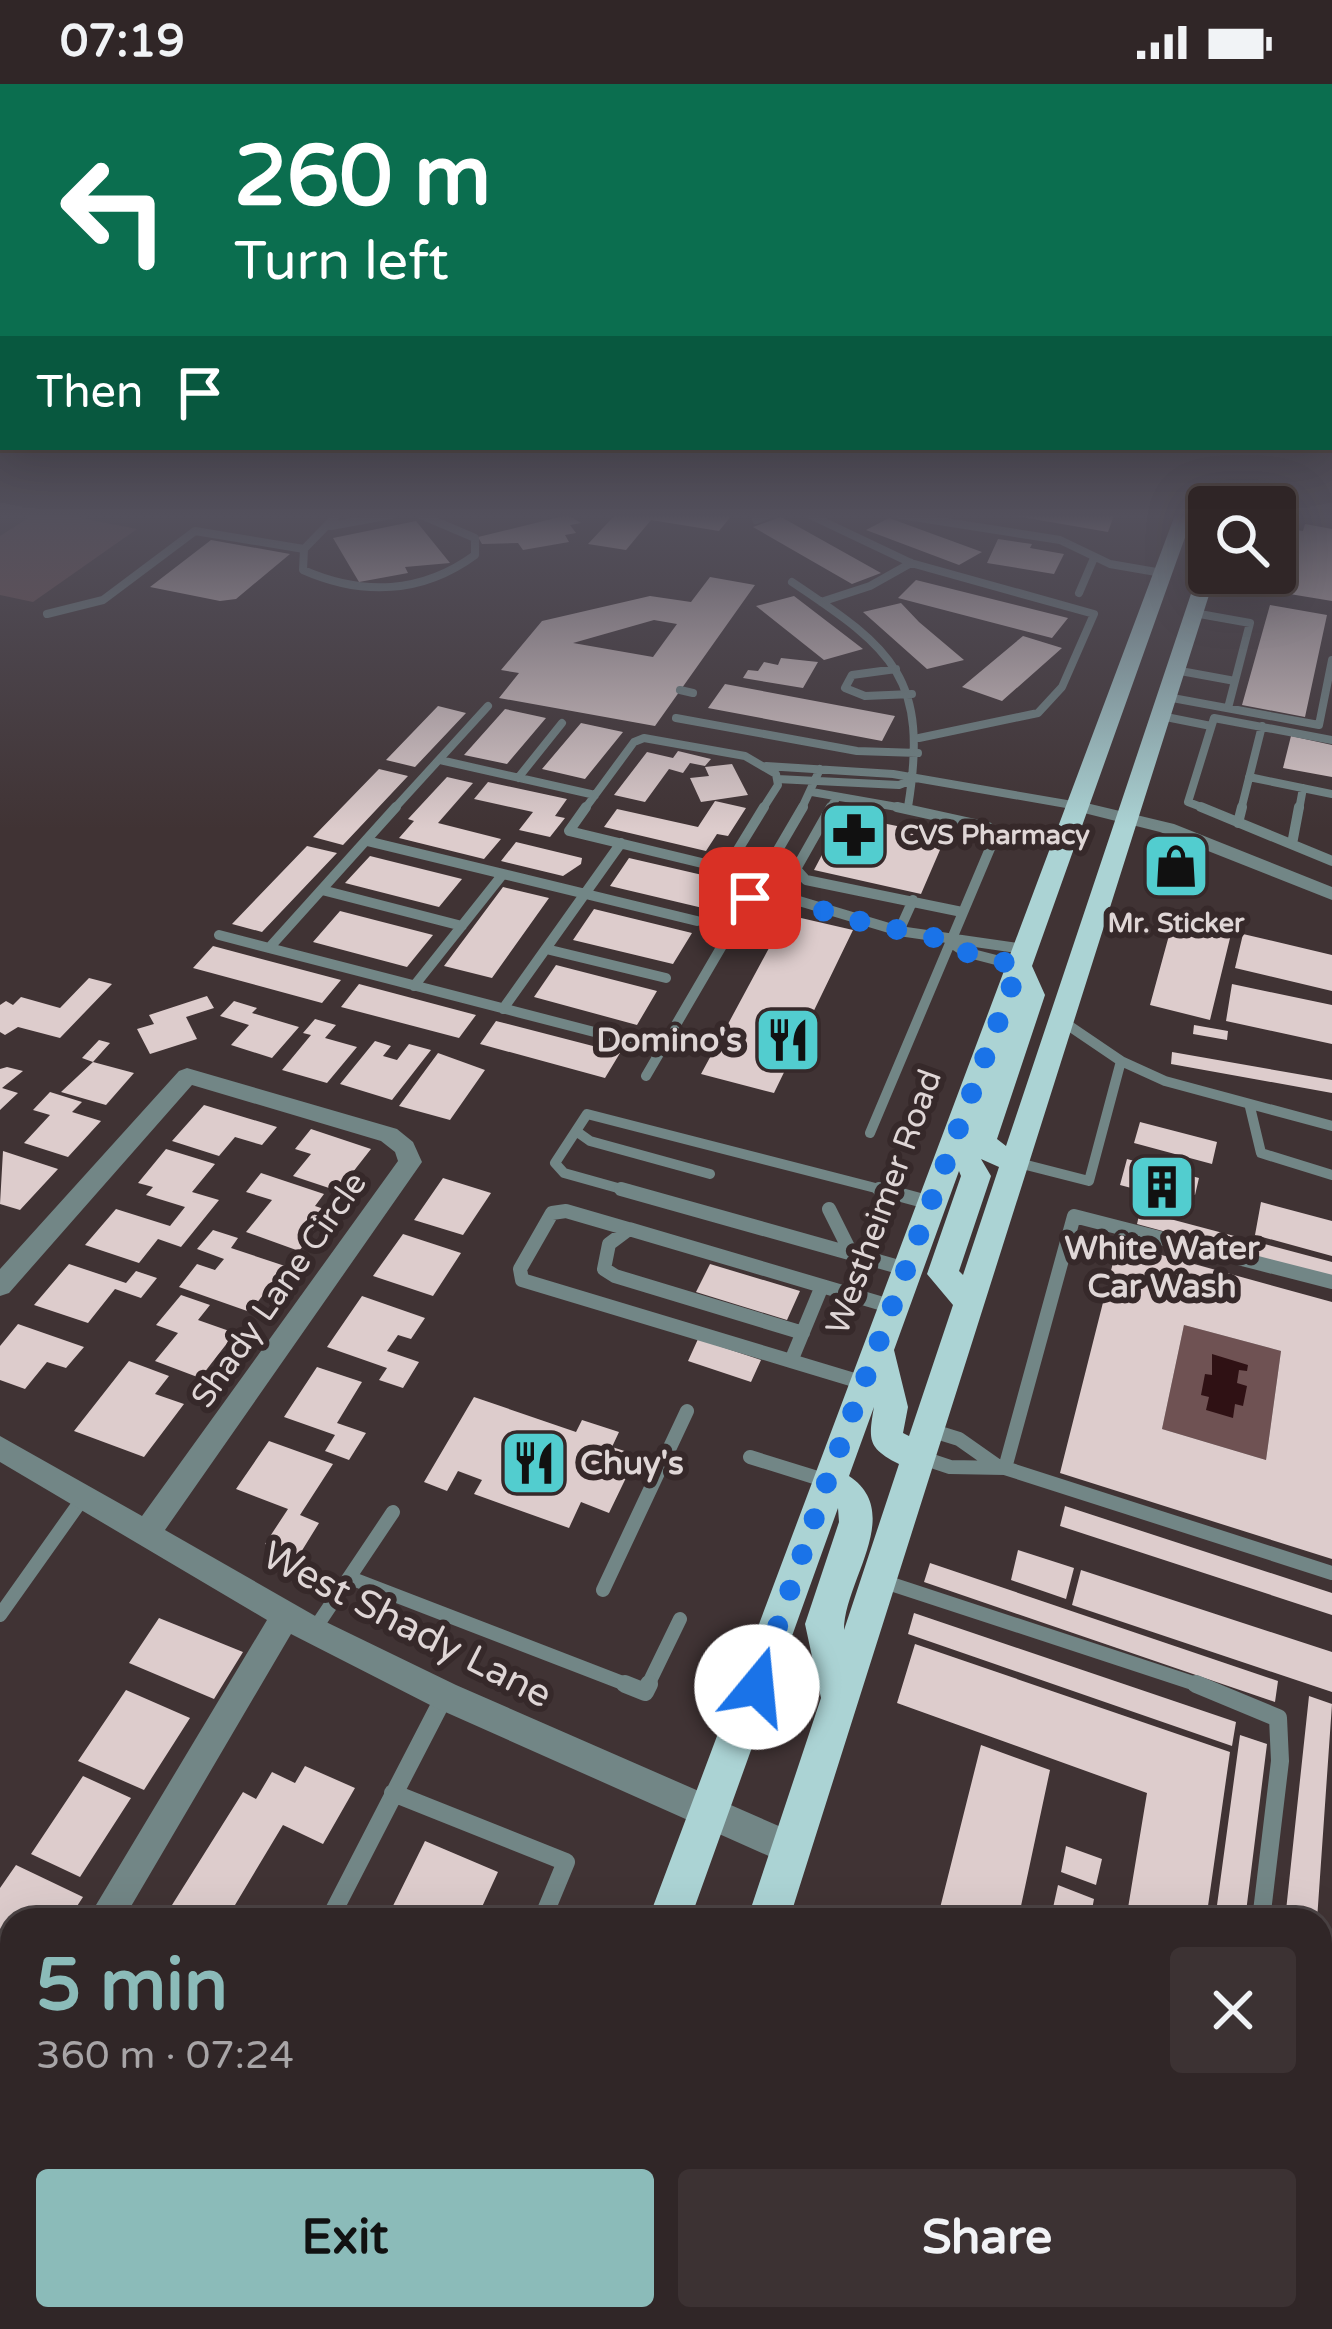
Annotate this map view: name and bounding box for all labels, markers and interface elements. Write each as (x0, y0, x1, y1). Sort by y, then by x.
text: 07:19 (60, 15, 185, 69)
text: 260 m (234, 127, 491, 228)
icon: left (36, 132, 192, 288)
text: Turn left (234, 229, 449, 294)
icon: arrive (167, 360, 233, 426)
text: Then (36, 366, 143, 420)
map controls (1188, 486, 1296, 594)
button: search (1188, 486, 1296, 594)
pharmacy icon: CVS Pharmacy (819, 800, 889, 870)
place label: CVS Pharmacy (900, 819, 1090, 852)
shop icon: Mr. Sticker (1141, 831, 1211, 901)
pin (699, 847, 801, 949)
icon: arrive (717, 865, 783, 931)
place label: Mr. Sticker (1108, 907, 1245, 940)
restaurant icon: Domino's (753, 1005, 823, 1075)
place label: Domino's (596, 1021, 742, 1060)
street label: Westheimer Road (818, 1064, 950, 1340)
building icon: White Water Car Wash (1127, 1152, 1197, 1222)
street label: Shady Lane Circle (183, 1165, 375, 1415)
place label: White Water Car Wash (1064, 1229, 1260, 1306)
restaurant icon: Chuy's (499, 1428, 569, 1498)
place label: Chuy's (580, 1444, 684, 1483)
street label: West Shady Lane (254, 1532, 560, 1718)
position arrow (694, 1624, 820, 1750)
text: 5 min (36, 1943, 228, 2030)
button: close (1170, 1947, 1296, 2073)
text: 360 m · 07:24 (36, 2032, 294, 2079)
button: Exit (36, 2169, 654, 2307)
button: Share (678, 2169, 1296, 2307)

